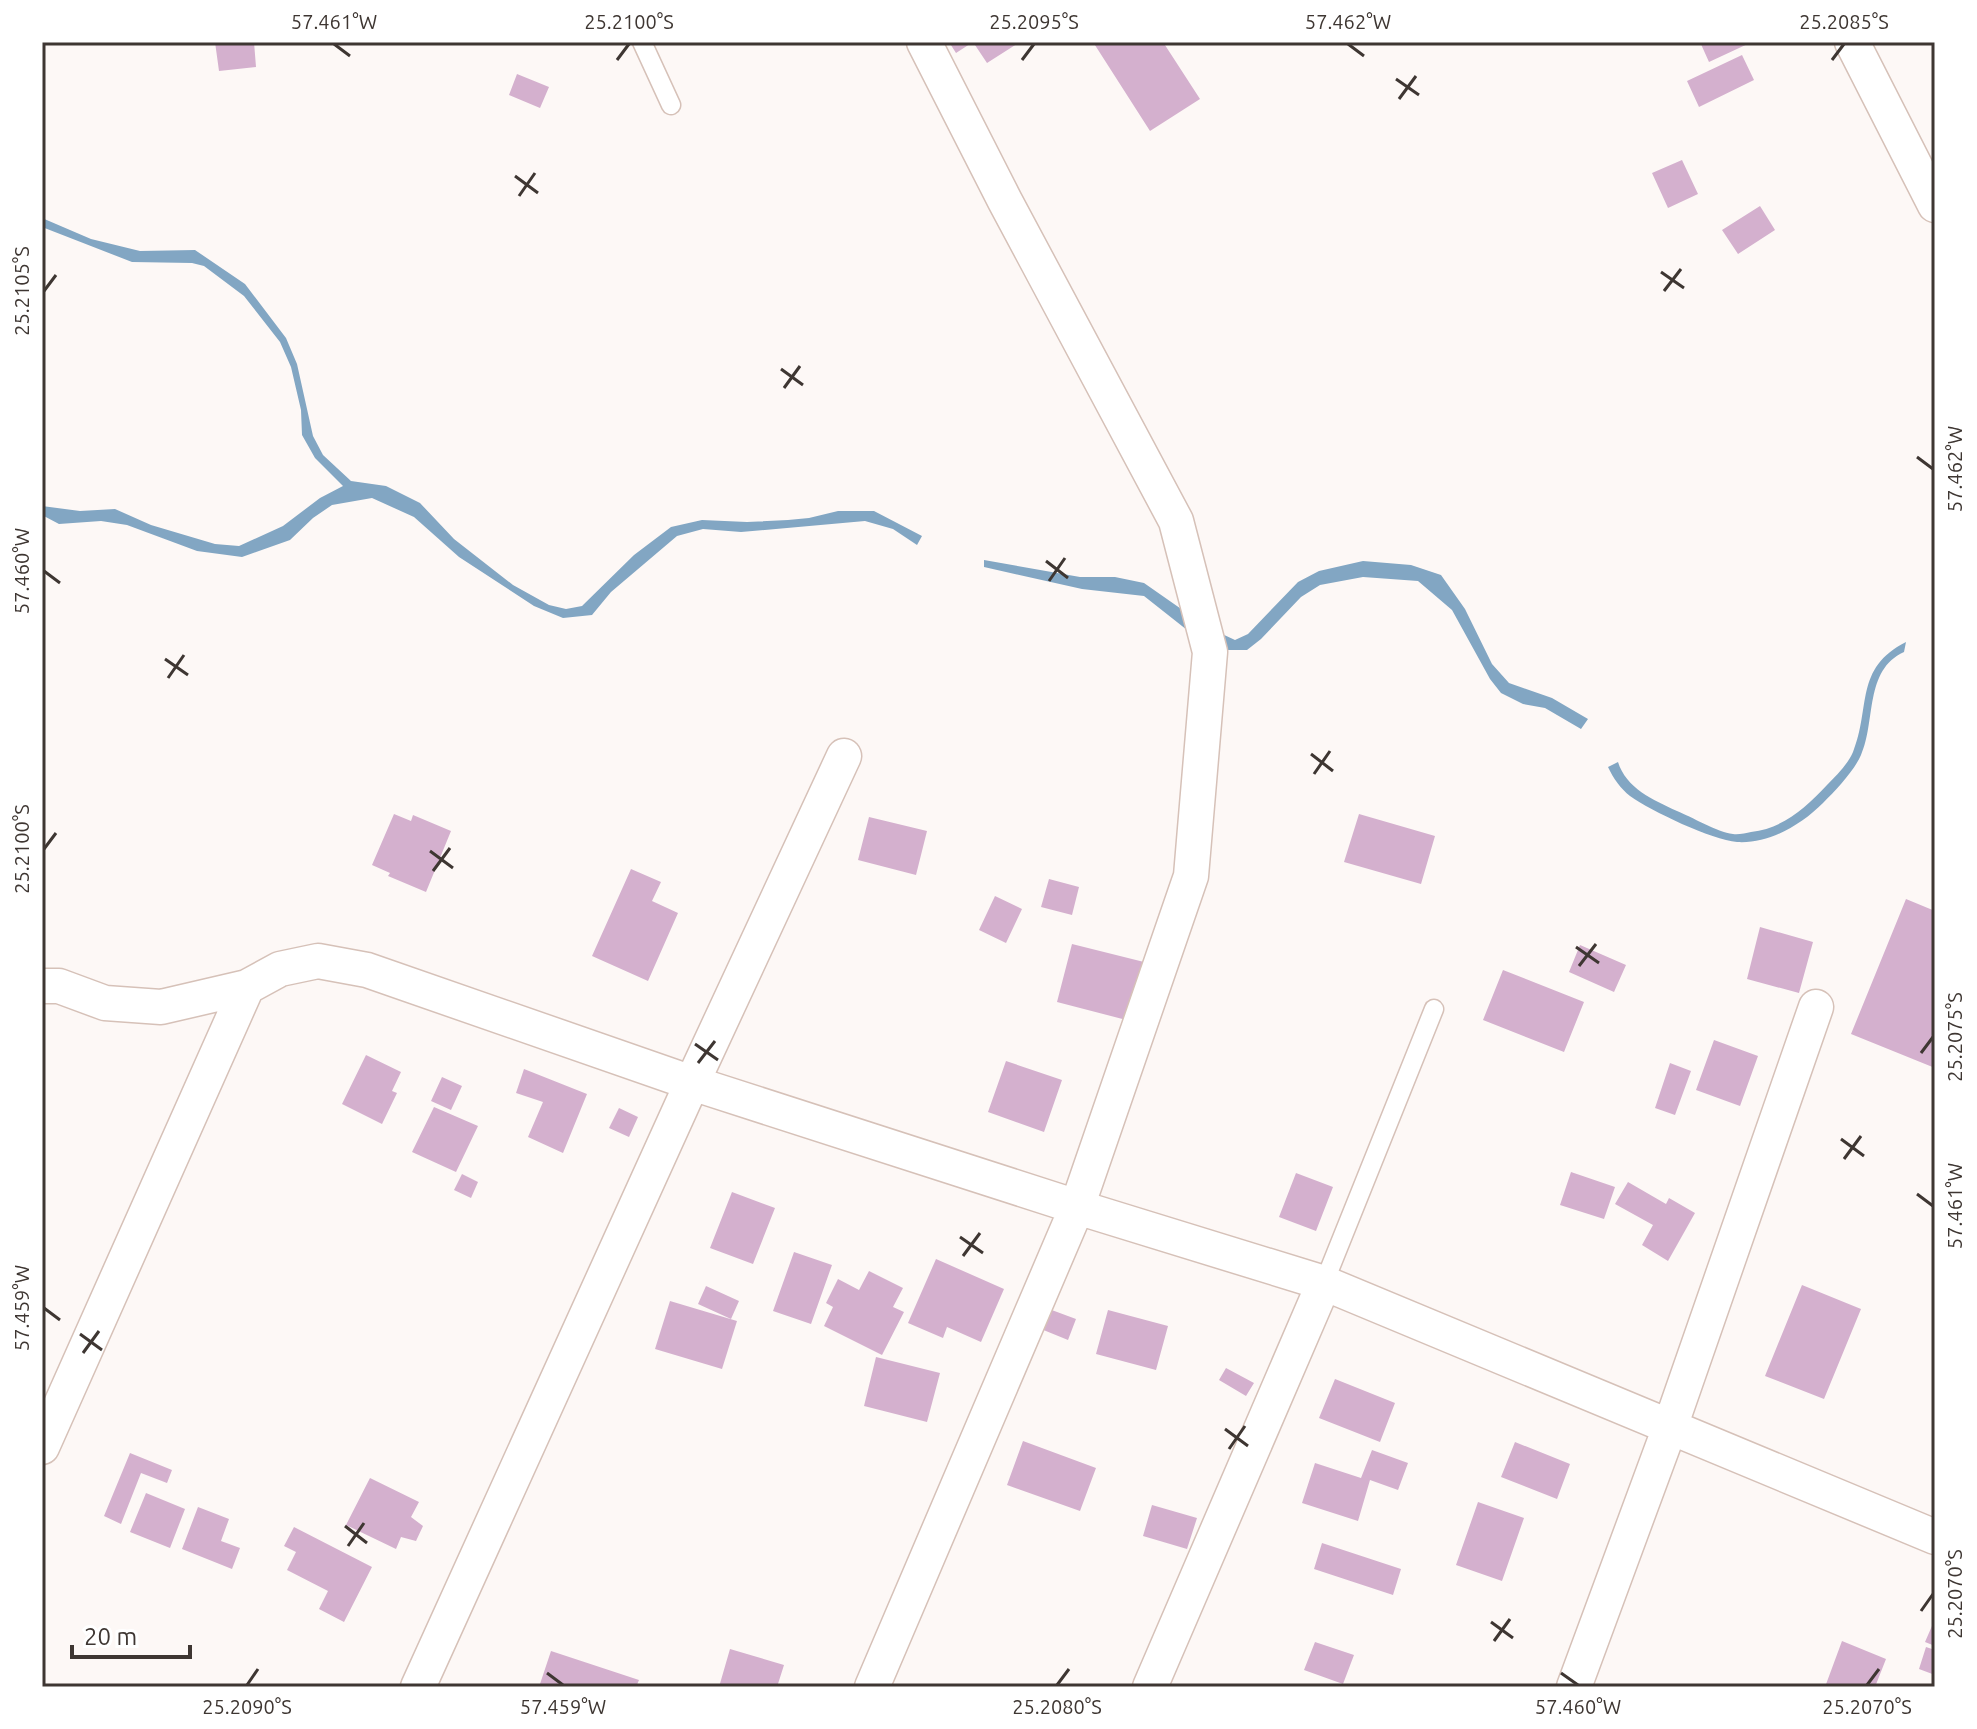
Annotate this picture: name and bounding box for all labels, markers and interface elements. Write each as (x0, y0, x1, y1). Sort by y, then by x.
text: 57.461°W (291, 10, 377, 33)
text: 25.2100°S (584, 10, 674, 33)
text: 25.2095°S (989, 10, 1079, 33)
text: 57.462°W (1305, 10, 1391, 33)
text: 25.2085°S (1799, 10, 1889, 33)
text: 25.2105°S (10, 246, 33, 336)
text: 57.462°W (1943, 426, 1966, 512)
text: 57.460°W (10, 528, 33, 614)
text: 25.2100°S (10, 804, 33, 894)
text: 25.2075°S (1943, 992, 1966, 1082)
text: 57.461°W (1943, 1163, 1966, 1249)
text: 57.459°W (10, 1265, 33, 1351)
text: 25.2070°S (1943, 1549, 1966, 1639)
scale bar (72, 1609, 190, 1659)
text: 20 m (84, 1623, 137, 1650)
text: 25.2090°S (202, 1695, 292, 1718)
text: 57.459°W (520, 1695, 606, 1718)
text: 25.2080°S (1012, 1695, 1102, 1718)
text: 57.460°W (1535, 1695, 1621, 1718)
text: 25.2070°S (1822, 1695, 1912, 1718)

